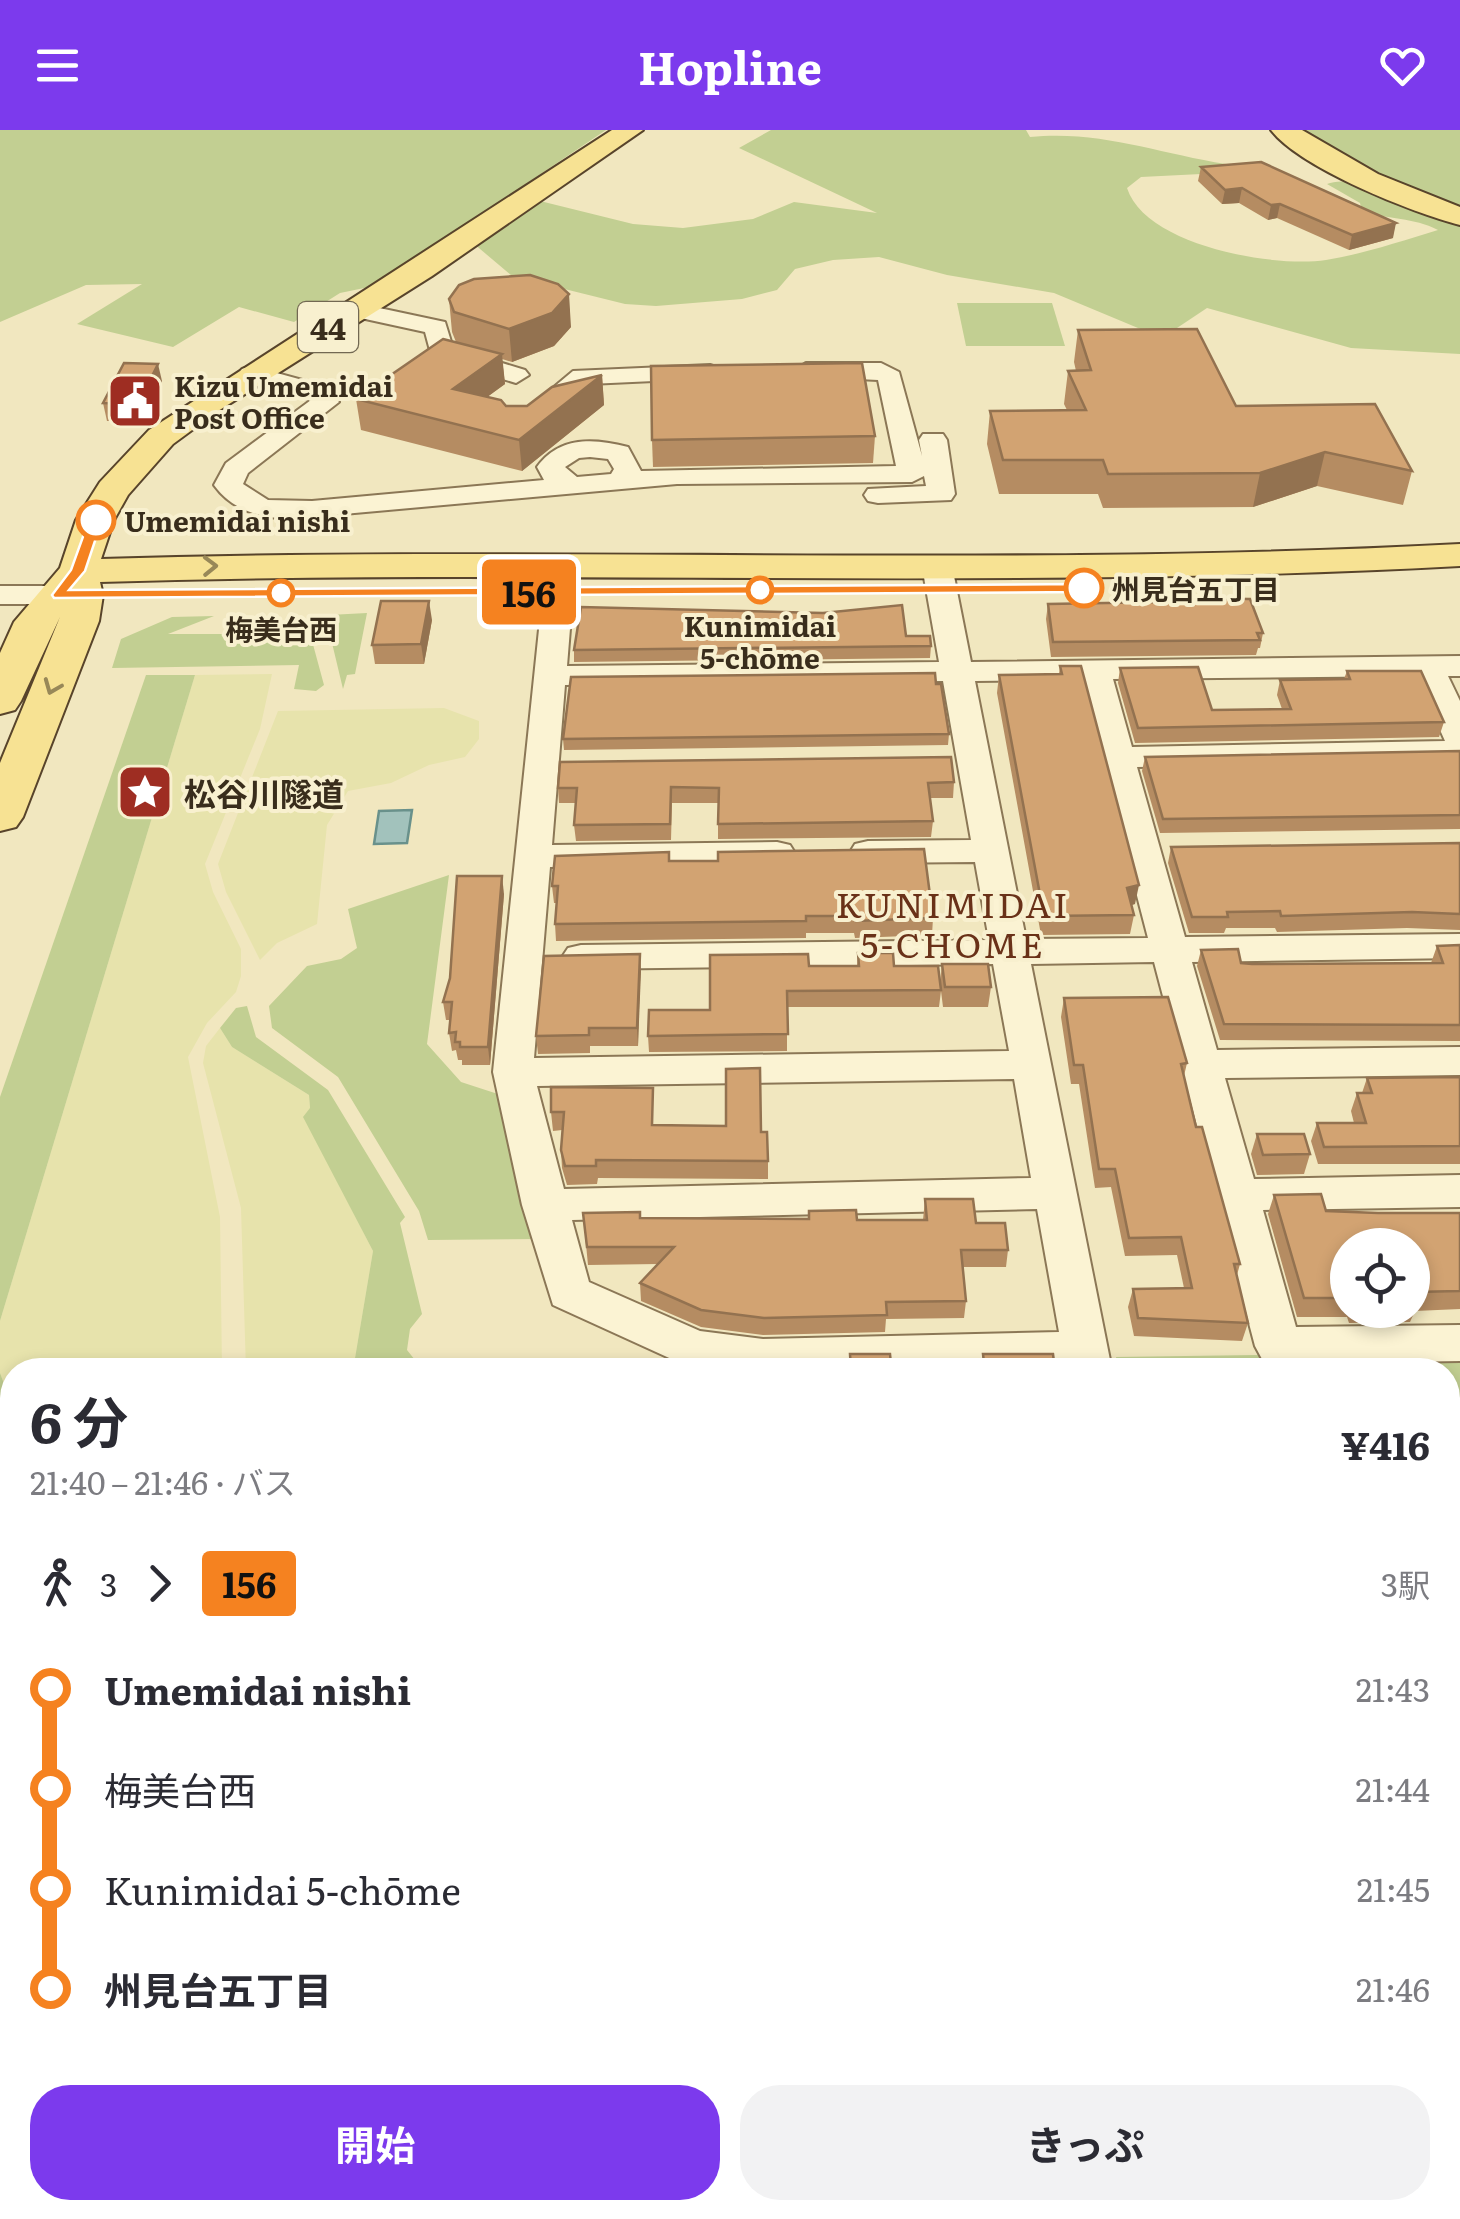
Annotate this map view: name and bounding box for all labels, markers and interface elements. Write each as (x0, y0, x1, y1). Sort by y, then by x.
text: Hopline (638, 32, 822, 99)
icon: menu (30, 38, 85, 93)
icon: heart (1375, 38, 1430, 93)
road number: 44 (298, 302, 358, 352)
place label: Kizu Umemidai Post Office (174, 364, 393, 438)
public building icon: Kizu Umemidai Post Office (105, 371, 165, 431)
place label: Umemidai nishi (124, 499, 350, 541)
marker: Umemidai nishi (77, 501, 115, 539)
one-way arrow (203, 556, 219, 577)
line badge: 156 (472, 560, 586, 624)
text: 156 (502, 566, 556, 618)
place label: 州見台五丁目 (1112, 567, 1280, 609)
marker: 州見台五丁目 (1065, 569, 1103, 607)
marker: Kunimidai 5-chōme (747, 577, 773, 603)
marker: 梅美台西 (268, 580, 294, 606)
place label: Kunimidai 5-chōme (684, 604, 836, 678)
place label: 梅美台西 (225, 607, 337, 649)
one-way arrow (44, 677, 64, 694)
place icon: 松谷川隧道 (115, 762, 175, 822)
place label: 松谷川隧道 (184, 768, 344, 816)
district label: KUNIMIDAI 5-CHOME (836, 877, 1070, 969)
map controls (1330, 1228, 1430, 1328)
button: locate (1330, 1228, 1430, 1328)
text: 6 分 (30, 1378, 128, 1460)
text: ¥416 (1341, 1415, 1430, 1472)
text: 21:40 – 21:46 · バス (30, 1457, 296, 1505)
icon: walk (30, 1556, 85, 1611)
icon: forward (132, 1556, 187, 1611)
text: 156 (222, 1557, 276, 1609)
text: 3 (100, 1559, 117, 1607)
text: 3駅 (1381, 1559, 1430, 1607)
text: Umemidai nishi (104, 1660, 411, 1717)
text: 21:43 (1356, 1664, 1430, 1712)
text: 梅美台西 (104, 1760, 256, 1817)
text: 21:44 (1355, 1764, 1430, 1812)
text: Kunimidai 5-chōme (104, 1860, 461, 1917)
text: 21:45 (1357, 1864, 1430, 1912)
text: 州見台五丁目 (104, 1960, 332, 2017)
text: 21:46 (1356, 1964, 1430, 2012)
button: 開始 (30, 2085, 720, 2200)
button: きっぷ (740, 2085, 1430, 2200)

